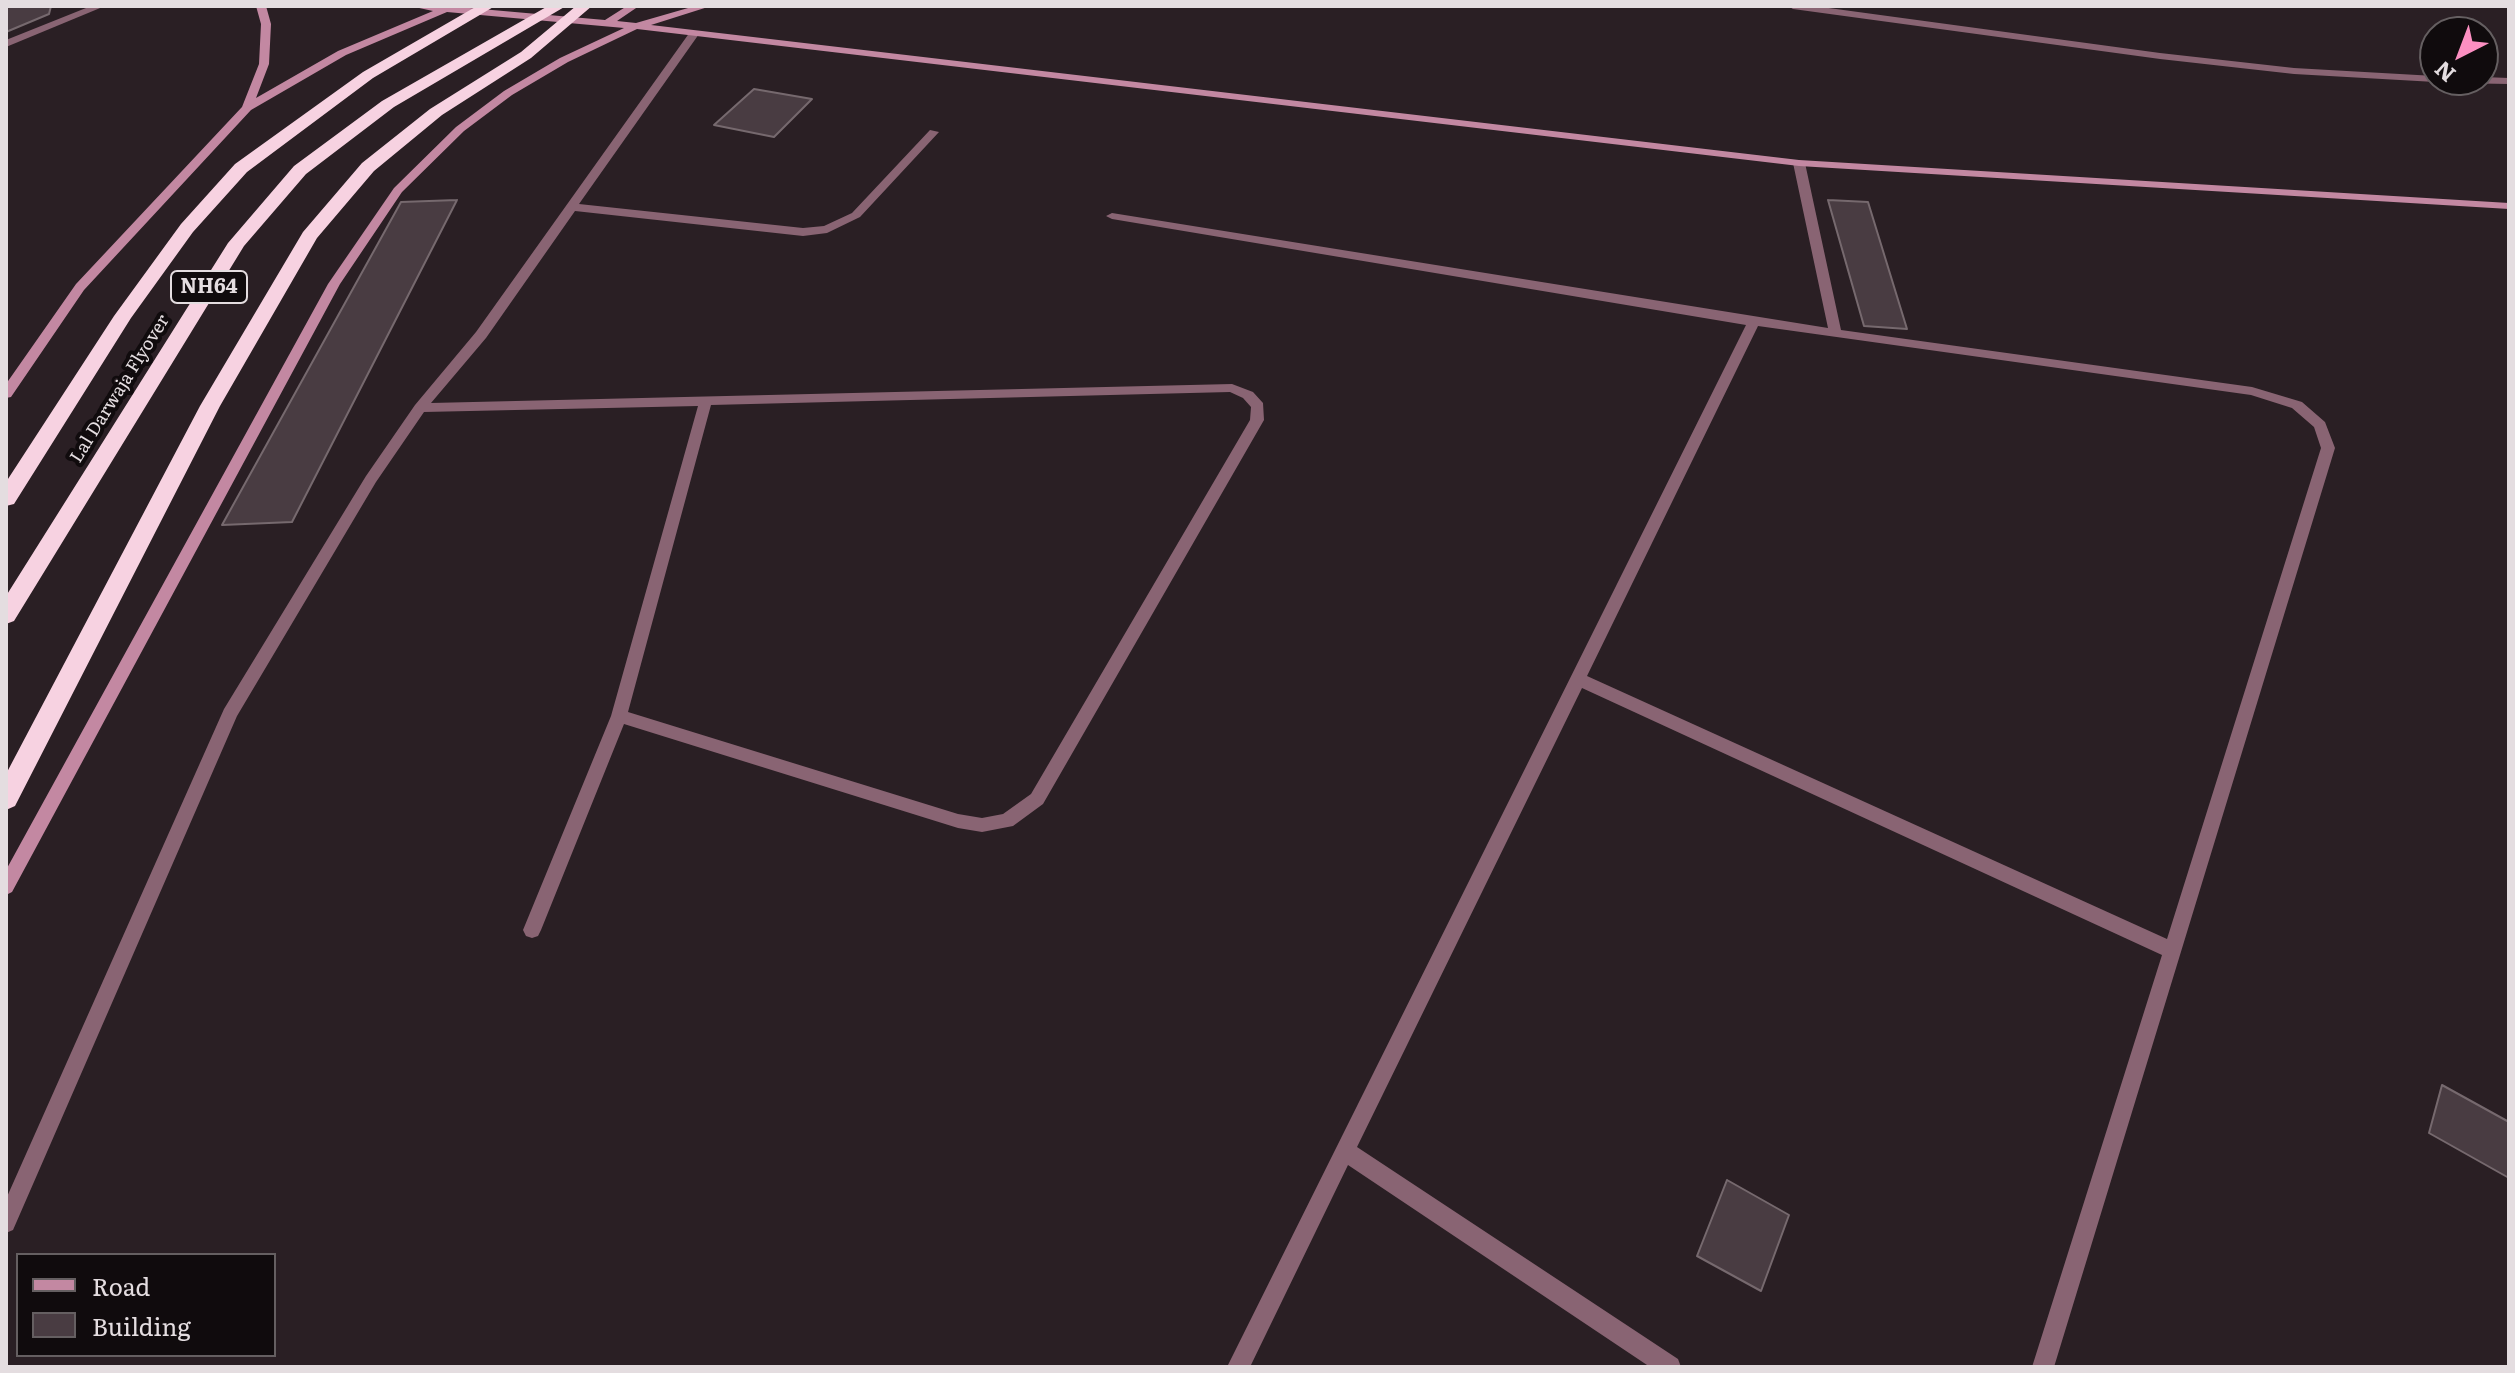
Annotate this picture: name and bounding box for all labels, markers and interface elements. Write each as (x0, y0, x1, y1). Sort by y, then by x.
north arrow (2419, 16, 2499, 96)
text: N (2426, 54, 2462, 91)
road number: NH64 (171, 271, 247, 303)
street label: Lal Darwaja Flyover (66, 311, 174, 467)
legend (16, 1253, 276, 1357)
text: Road (92, 1268, 150, 1303)
text: Building (92, 1308, 191, 1343)

